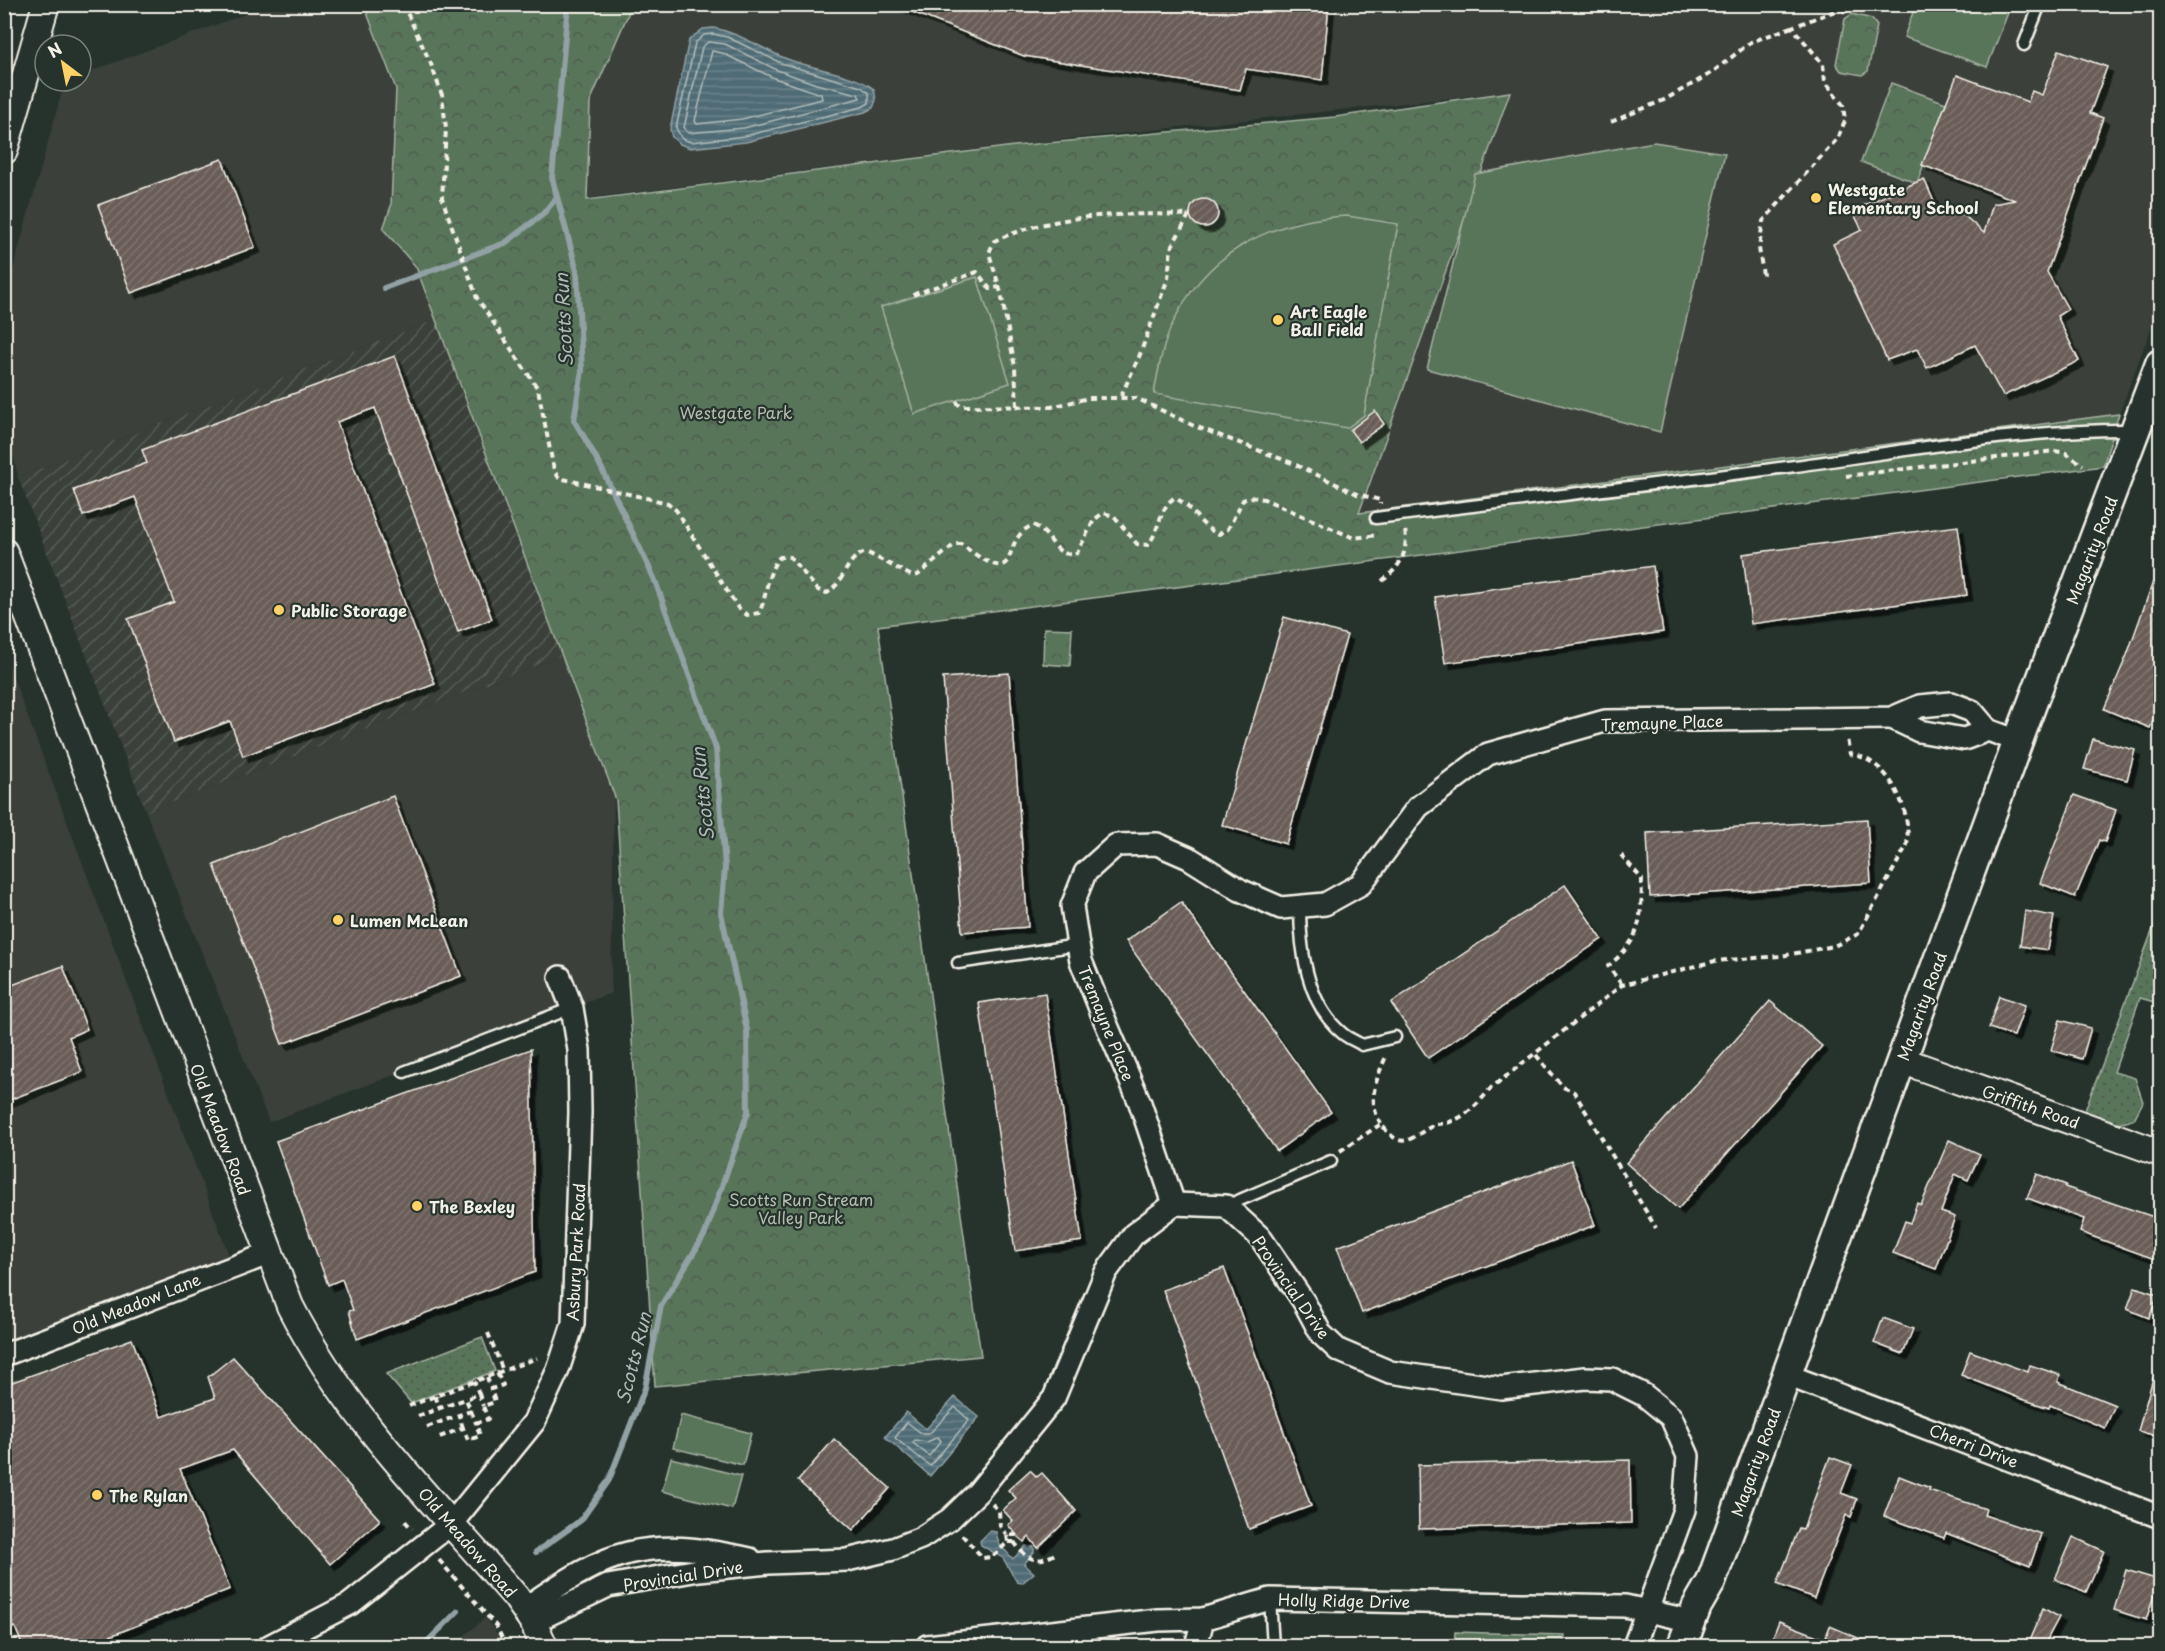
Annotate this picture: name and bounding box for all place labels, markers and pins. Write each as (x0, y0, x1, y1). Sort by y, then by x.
place label: Westgate Elementary School (1828, 177, 1979, 219)
marker: Westgate Elementary School (1809, 191, 1823, 205)
place label: Art Eagle Ball Field (1289, 299, 1367, 341)
marker: Art Eagle Ball Field (1271, 313, 1285, 327)
place label: Public Storage (291, 598, 407, 622)
marker: Public Storage (272, 603, 286, 617)
place label: Lumen McLean (350, 908, 468, 932)
marker: Lumen McLean (331, 913, 345, 927)
place label: The Bexley (429, 1194, 515, 1218)
marker: The Bexley (410, 1199, 424, 1213)
place label: The Rylan (109, 1483, 188, 1507)
marker: The Rylan (90, 1488, 104, 1502)

